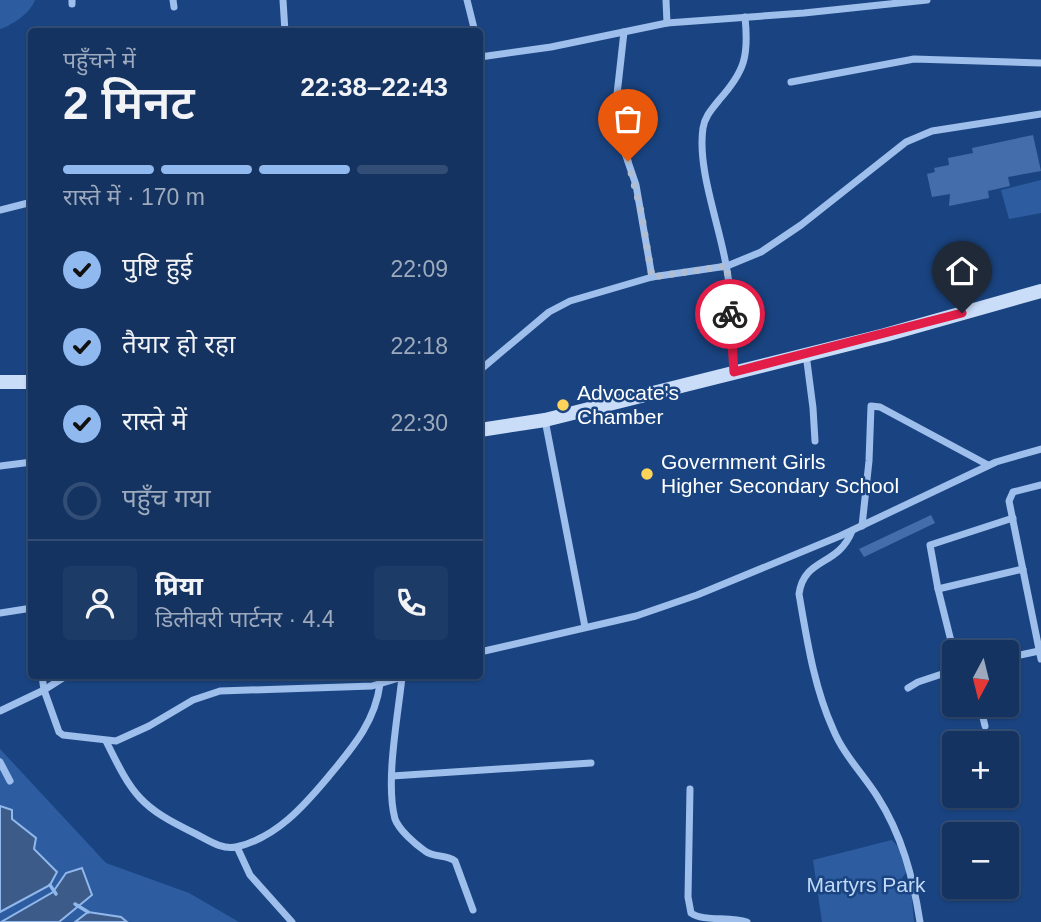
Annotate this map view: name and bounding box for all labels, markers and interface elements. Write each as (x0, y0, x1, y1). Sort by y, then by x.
text: पहुँचने में (63, 47, 136, 73)
text: 22:38–22:43 (301, 72, 448, 102)
text: 2 मिनट (63, 77, 195, 129)
pin (598, 89, 658, 161)
icon: bag (609, 100, 647, 138)
text: रास्ते में · 170 m (63, 184, 205, 210)
pin (932, 241, 992, 313)
icon: check (63, 251, 101, 289)
text: पुष्टि हुई (122, 252, 192, 282)
icon: home (943, 252, 981, 290)
text: 22:09 (390, 256, 448, 282)
courier (695, 279, 765, 349)
icon: bike (711, 295, 749, 333)
icon: check (63, 328, 101, 366)
text: तैयार हो रहा (122, 329, 235, 359)
text: 22:18 (390, 333, 448, 359)
place label: Advocate's Chamber (577, 381, 679, 428)
marker: Advocate's Chamber (555, 397, 571, 413)
icon: check (63, 405, 101, 443)
text: रास्ते में (122, 406, 187, 436)
text: 22:30 (390, 410, 448, 436)
place label: Government Girls Higher Secondary School (661, 450, 899, 497)
marker: Government Girls Higher Secondary School (639, 466, 655, 482)
text: पहुँच गया (122, 483, 211, 513)
button: person (63, 566, 137, 640)
button: phone (374, 566, 448, 640)
text: प्रिया (155, 571, 203, 601)
text: डिलीवरी पार्टनर · 4.4 (155, 606, 335, 632)
north arrow (942, 640, 1018, 718)
map controls (942, 640, 1019, 899)
button: + (942, 731, 1019, 808)
button: − (942, 822, 1019, 899)
park label: Martyrs Park (806, 873, 926, 896)

